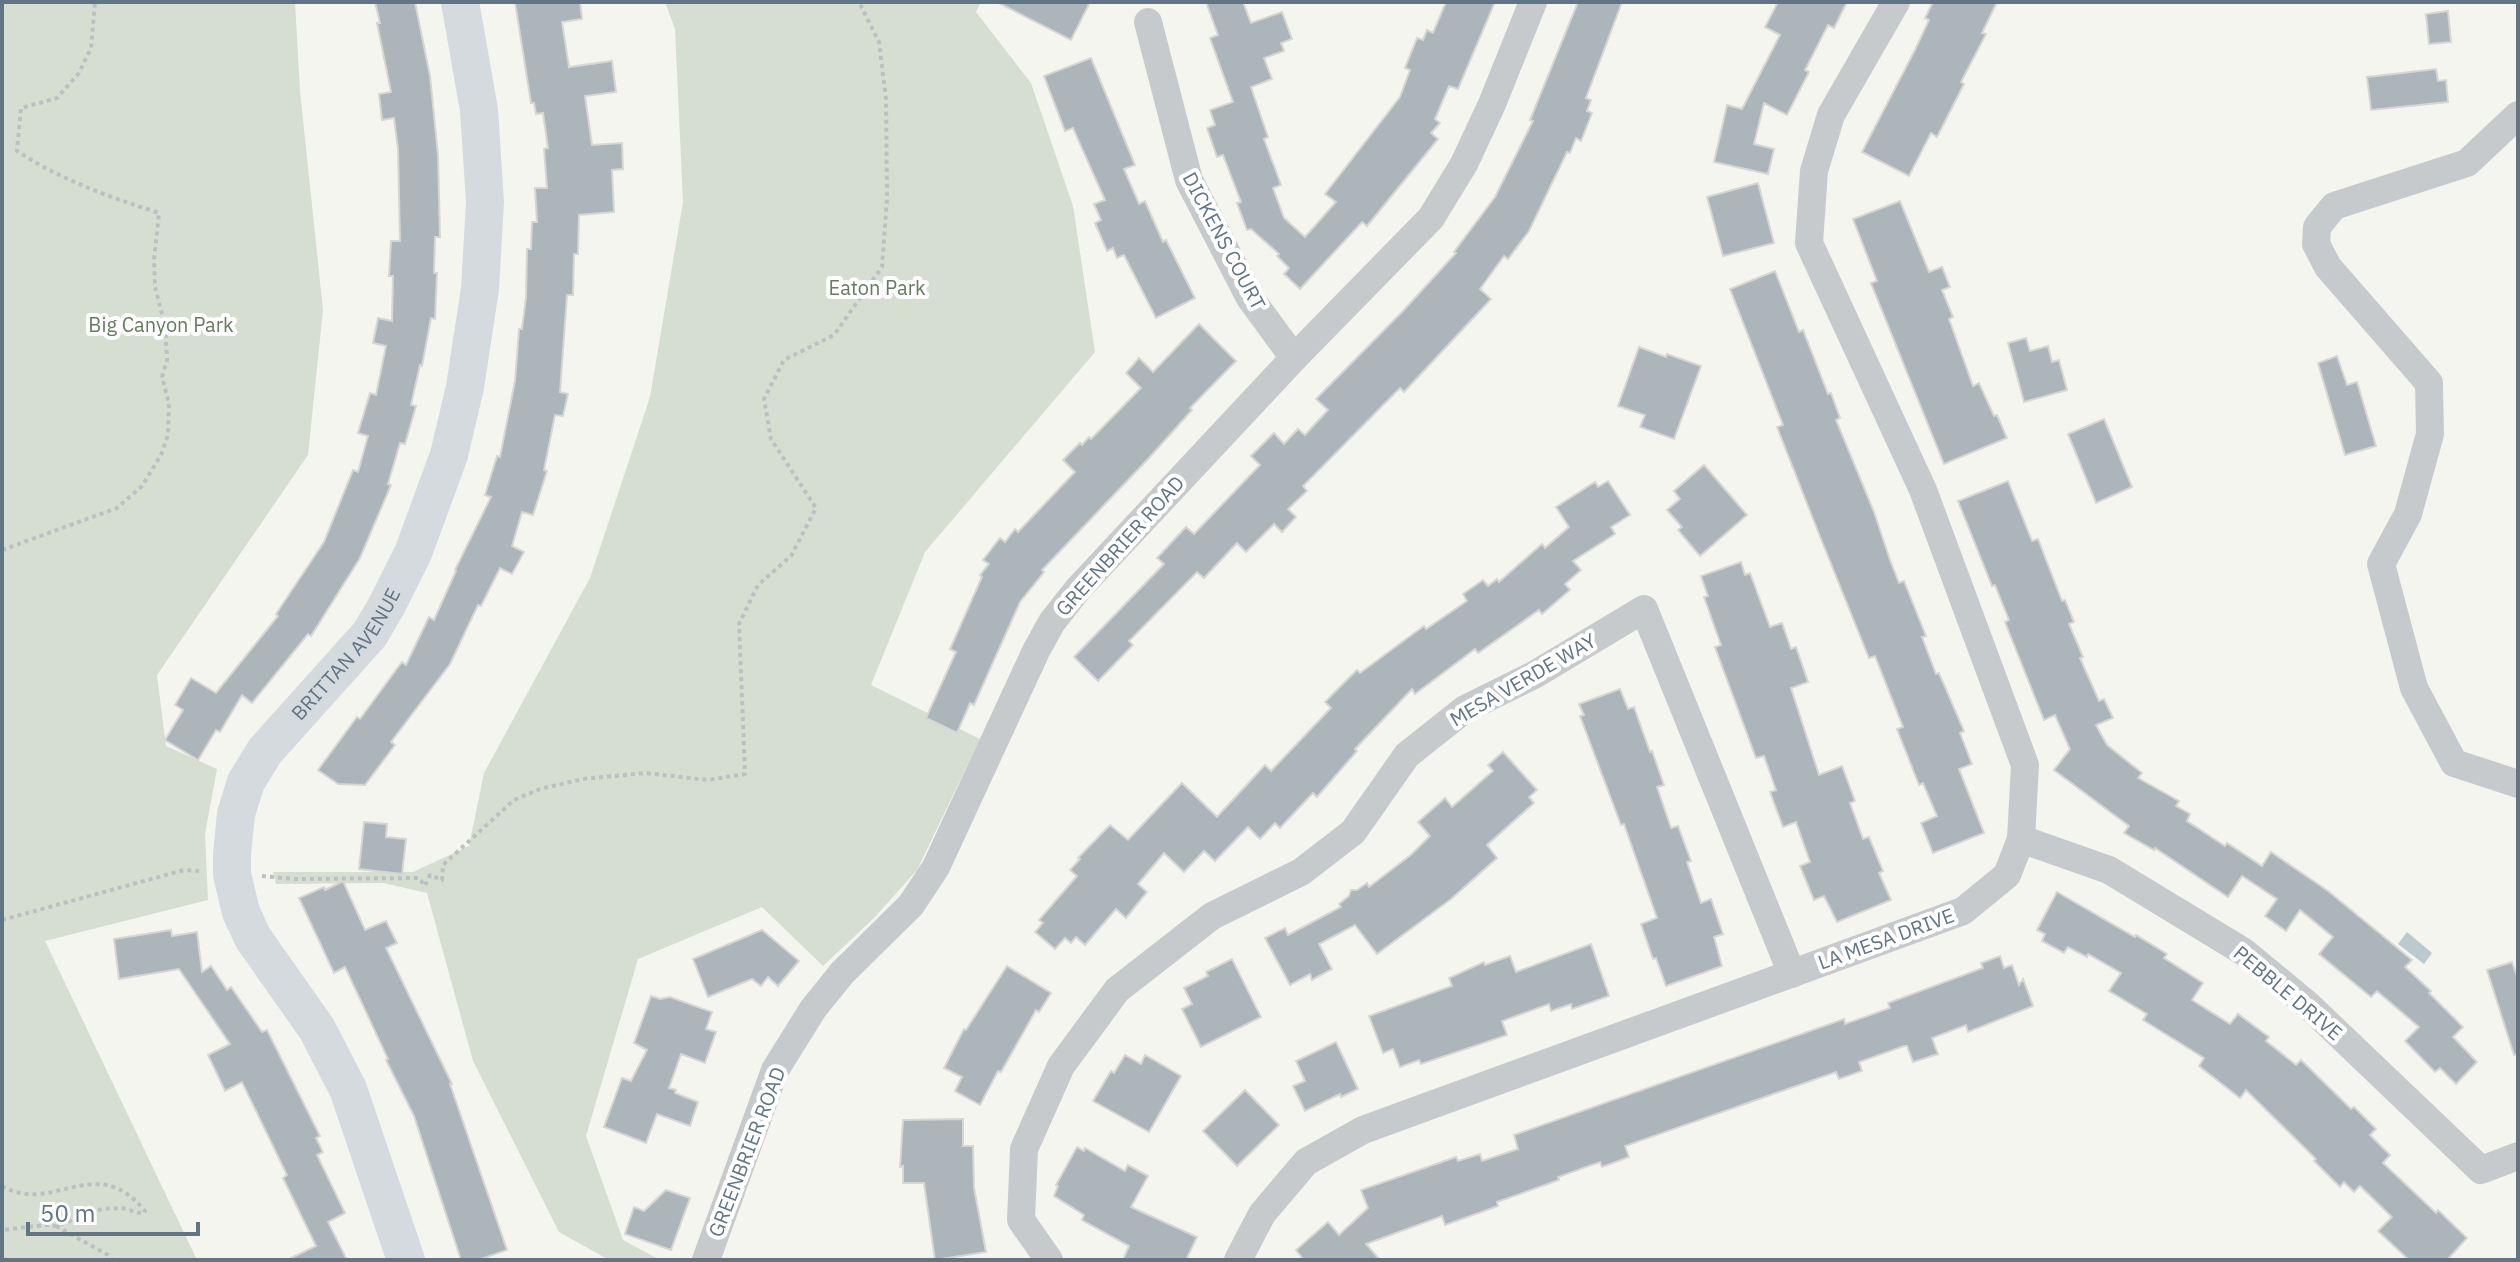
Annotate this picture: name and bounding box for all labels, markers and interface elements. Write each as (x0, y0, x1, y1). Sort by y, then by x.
street label: DICKENS COURT (1177, 167, 1272, 314)
park label: Eaton Park (828, 274, 926, 301)
park label: Big Canyon Park (88, 311, 234, 338)
street label: GREENBRIER ROAD (1049, 470, 1190, 622)
street label: BRITTAN AVENUE (285, 583, 406, 726)
street label: MESA VERDE WAY (1445, 627, 1601, 732)
street label: LA MESA DRIVE (1814, 901, 1958, 976)
street label: PEBBLE DRIVE (2228, 939, 2348, 1046)
street label: GREENBRIER ROAD (702, 1063, 791, 1241)
scale bar (28, 1186, 198, 1236)
text: 50 m (40, 1197, 95, 1229)

